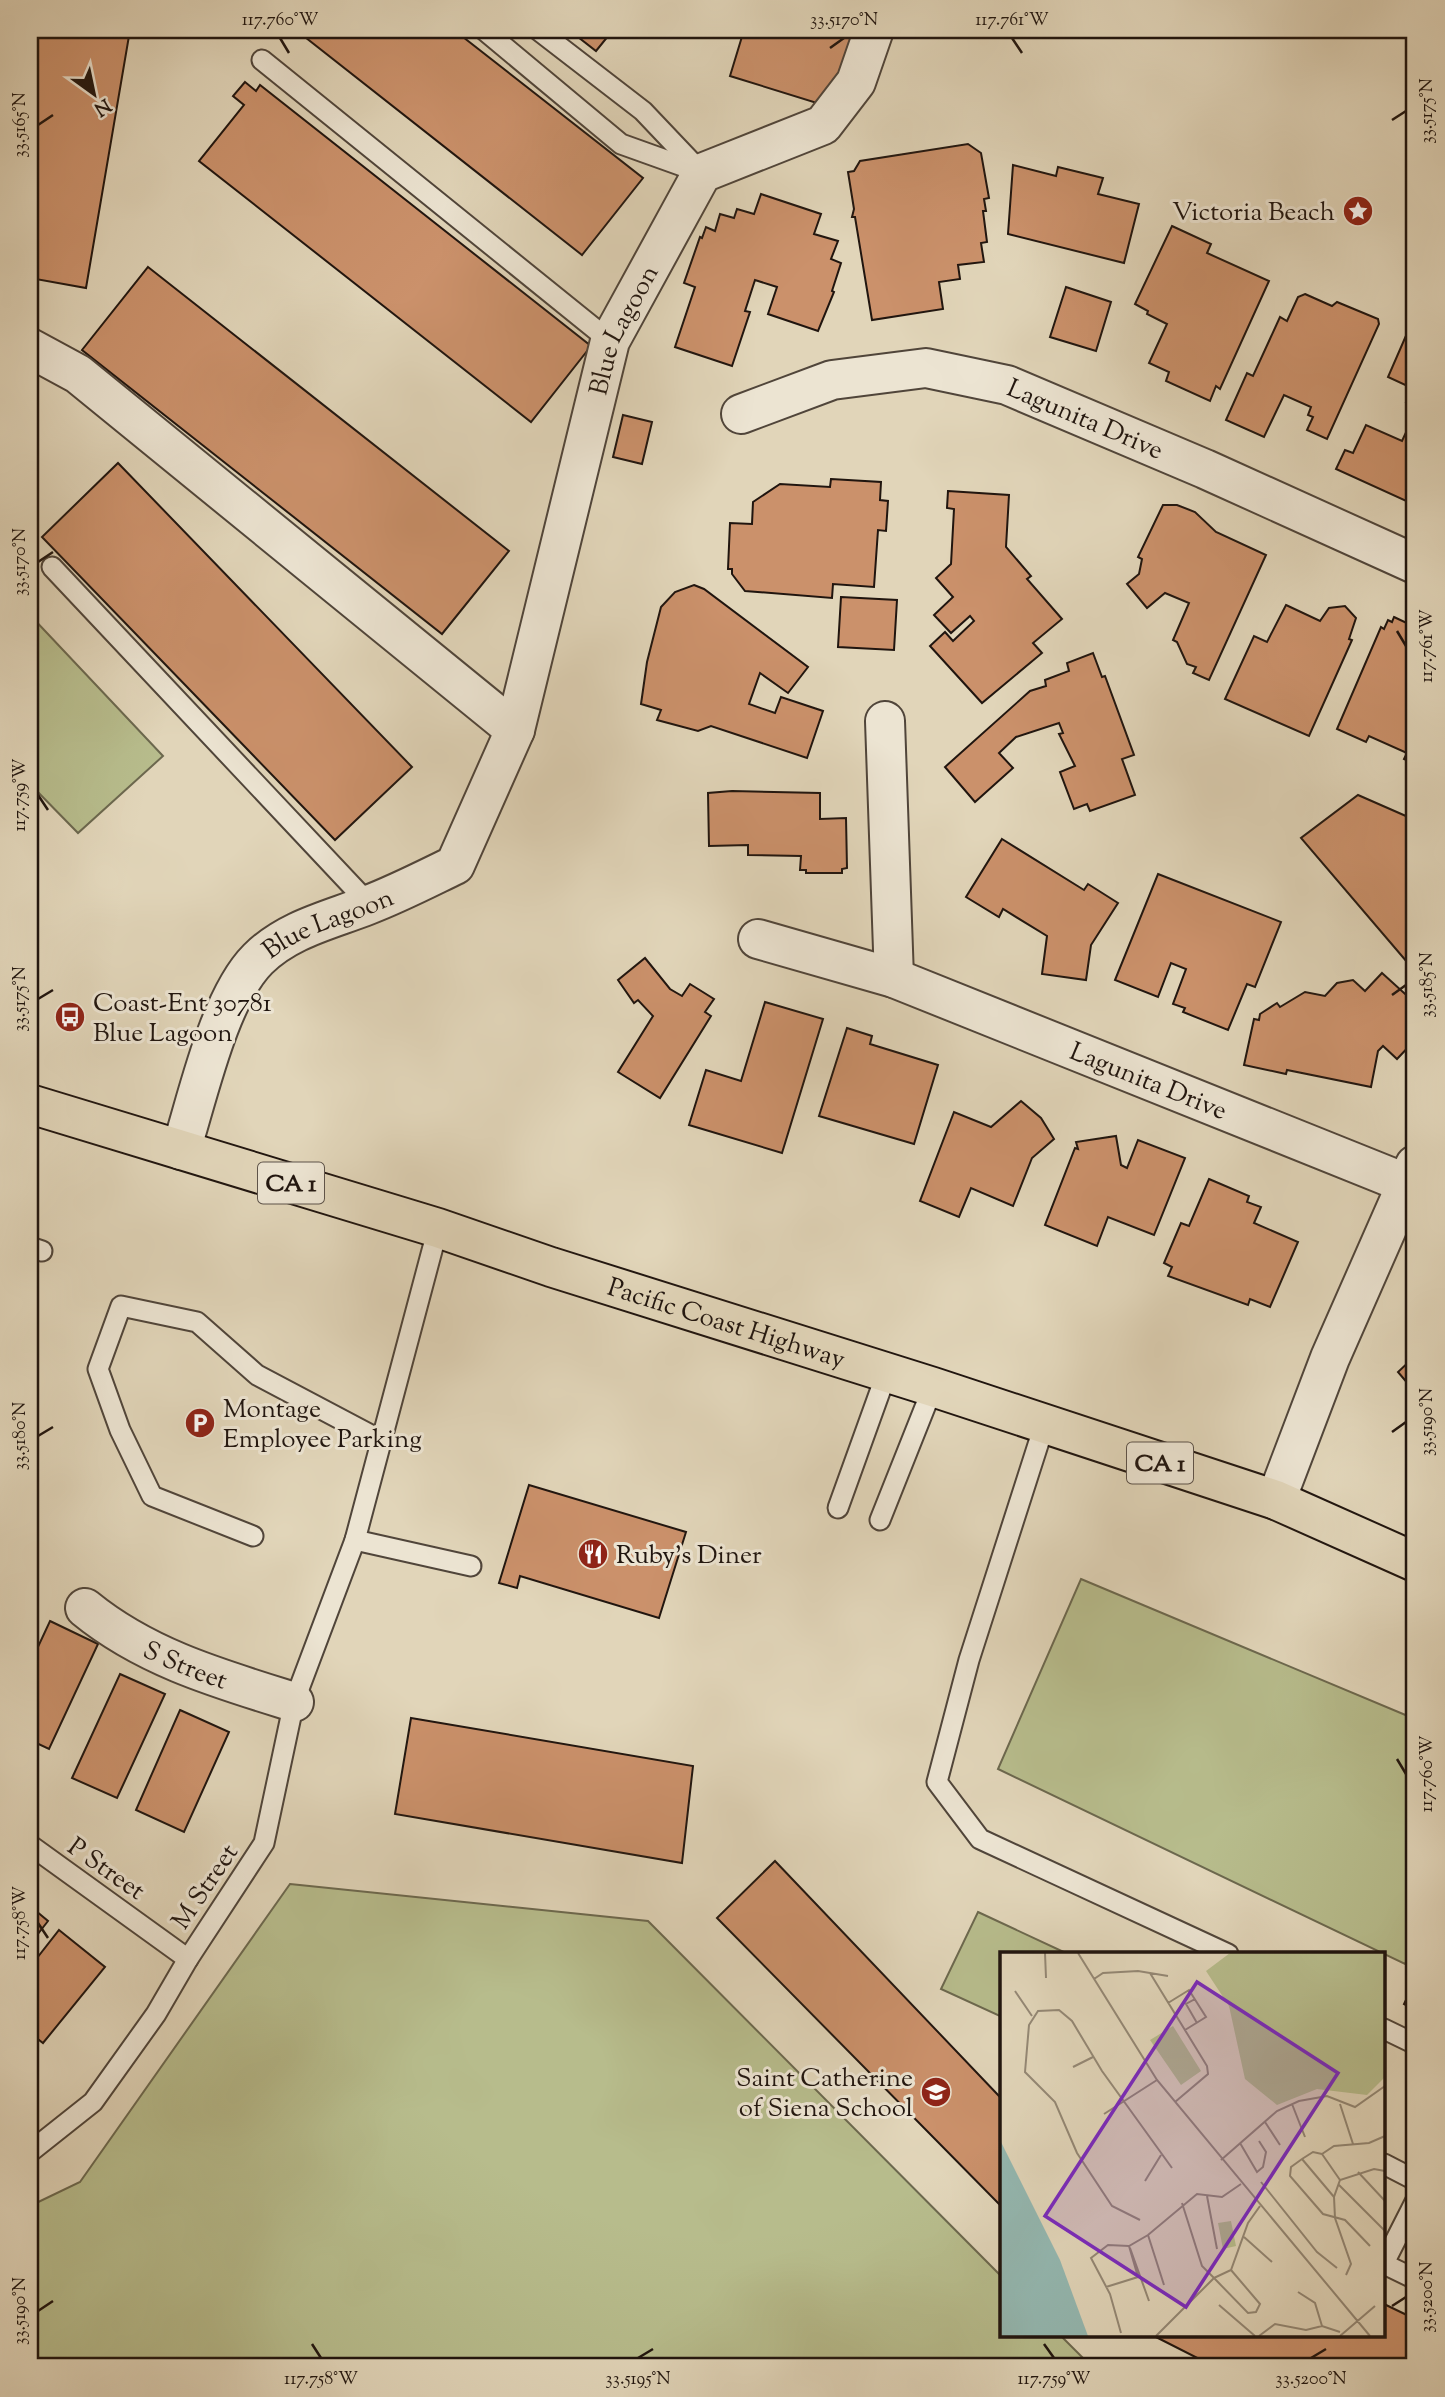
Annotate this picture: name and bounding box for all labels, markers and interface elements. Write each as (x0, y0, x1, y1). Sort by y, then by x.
text: 117.760°W (242, 8, 318, 34)
text: 33.5170°N (810, 8, 878, 34)
text: 117.761°W (975, 8, 1049, 34)
north arrow (60, 60, 130, 130)
text: 33.5175°N (1415, 78, 1441, 144)
text: N (88, 91, 116, 122)
text: 33.5165°N (8, 92, 34, 158)
place icon: Victoria Beach (1341, 194, 1375, 228)
place label: Victoria Beach (1172, 195, 1335, 232)
street label: Blue Lagoon (581, 259, 669, 399)
street label: Lagunita Drive (1001, 371, 1169, 470)
text: 33.5170°N (8, 528, 34, 596)
text: 117.761°W (1415, 609, 1441, 683)
text: 117.759°W (8, 758, 34, 832)
street label: Blue Lagoon (255, 881, 400, 969)
text: 33.5185°N (1415, 952, 1441, 1018)
text: 33.5175°N (8, 966, 34, 1032)
place label: Coast-Ent 30781 Blue Lagoon (93, 986, 272, 1053)
bus stop icon: Coast-Ent 30781 Blue Lagoon (53, 1000, 87, 1034)
street label: Lagunita Drive (1064, 1034, 1232, 1131)
road number: CA 1 (258, 1162, 324, 1204)
street label: Pacific Coast Highway (602, 1270, 849, 1379)
text: 33.5190°N (1415, 1388, 1441, 1456)
place label: Montage Employee Parking (223, 1392, 422, 1459)
text: 33.5180°N (8, 1402, 34, 1470)
parking icon: Montage Employee Parking (183, 1406, 217, 1440)
road number: CA 1 (1127, 1442, 1193, 1484)
restaurant icon: Ruby's Diner (576, 1537, 610, 1571)
place label: Ruby's Diner (616, 1538, 762, 1575)
street label: S Street (136, 1633, 232, 1701)
text: 117.760°W (1415, 1736, 1441, 1812)
street label: P Street (59, 1830, 152, 1910)
street label: M Street (164, 1837, 248, 1938)
text: 117.758°W (8, 1886, 34, 1960)
inset map (1000, 1952, 1386, 2338)
place label: Saint Catherine of Siena School (736, 2061, 913, 2128)
school or university icon: Saint Catherine of Siena School (919, 2075, 953, 2109)
text: 33.5200°N (1415, 2261, 1441, 2333)
text: 33.5190°N (8, 2277, 34, 2345)
text: 117.758°W (284, 2367, 358, 2393)
text: 33.5195°N (605, 2367, 671, 2393)
text: 117.759°W (1017, 2367, 1091, 2393)
text: 33.5200°N (1275, 2367, 1347, 2393)

